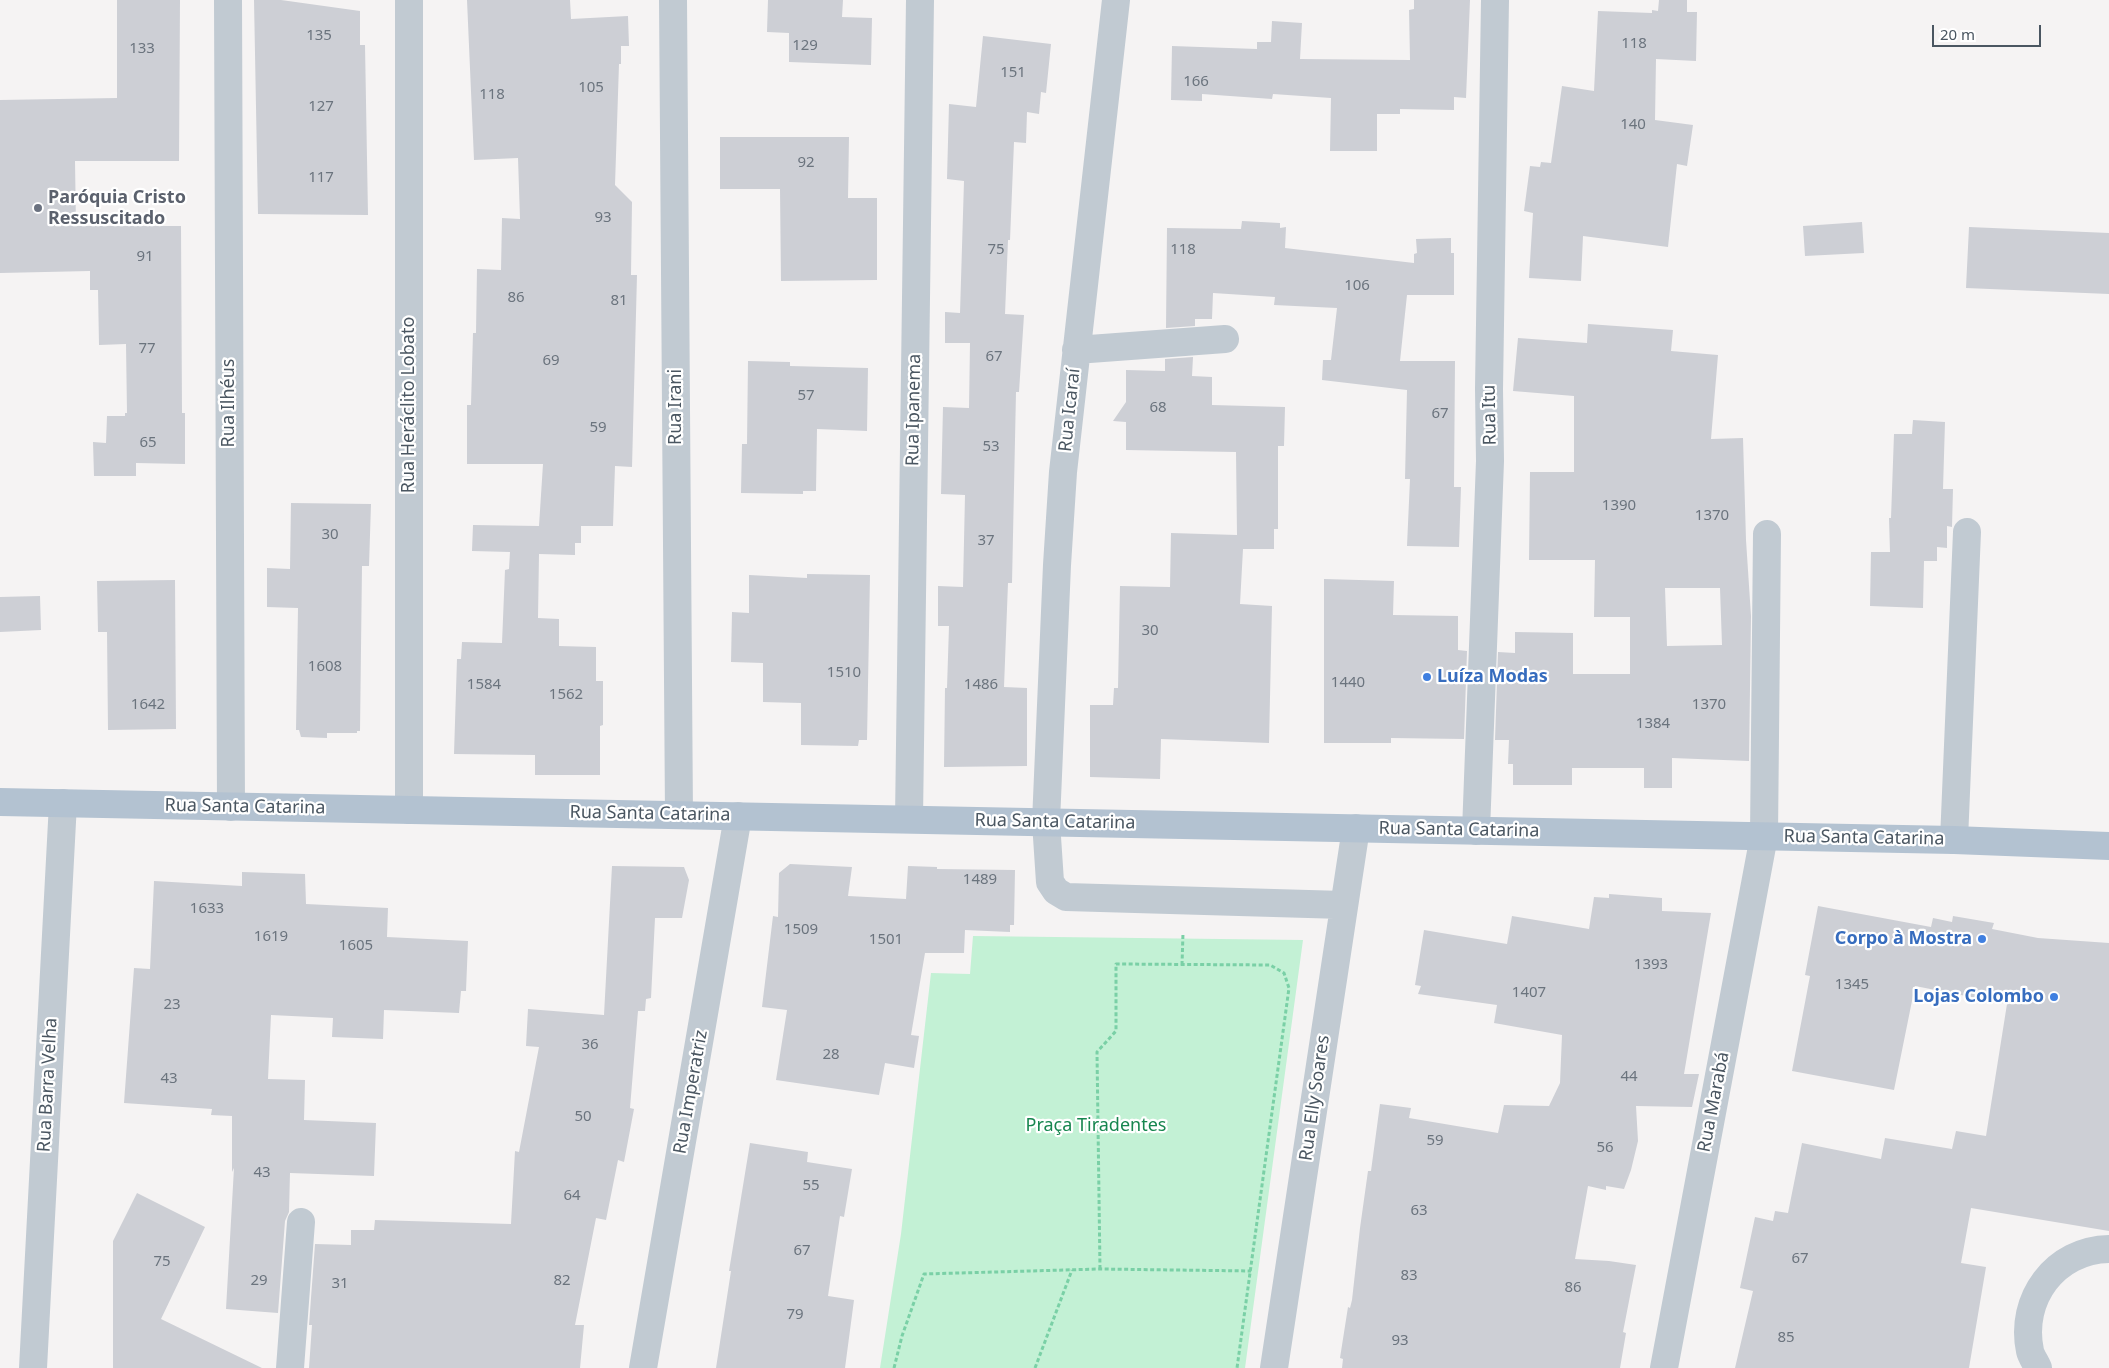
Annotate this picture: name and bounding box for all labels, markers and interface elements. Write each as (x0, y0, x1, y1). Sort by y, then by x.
scale bar (1934, 15, 2043, 47)
text: 20 m (1940, 24, 1975, 44)
house number: 135 (306, 27, 332, 45)
house number: 118 (1621, 35, 1647, 53)
house number: 129 (792, 37, 818, 55)
house number: 133 (129, 40, 155, 58)
house number: 151 (1000, 64, 1026, 82)
house number: 166 (1183, 73, 1209, 91)
house number: 105 (578, 79, 604, 97)
house number: 118 (479, 86, 505, 104)
house number: 127 (308, 98, 334, 116)
house number: 140 (1620, 116, 1646, 134)
house number: 92 (797, 154, 815, 172)
house number: 117 (308, 169, 334, 187)
place label: Paróquia Cristo Ressuscitado (48, 187, 186, 230)
marker: Paróquia Cristo Ressuscitado (32, 202, 44, 214)
house number: 93 (594, 209, 612, 227)
house number: 75 (987, 241, 1005, 259)
house number: 118 (1170, 241, 1196, 259)
house number: 91 (136, 248, 154, 266)
house number: 106 (1344, 277, 1370, 295)
house number: 86 (507, 289, 525, 307)
house number: 81 (610, 292, 628, 310)
street label: Rua Heráclito Lobato (398, 317, 420, 493)
house number: 77 (138, 340, 156, 358)
house number: 67 (985, 348, 1003, 366)
house number: 69 (542, 352, 560, 370)
street label: Rua Ipanema (902, 354, 926, 466)
street label: Rua Ilhéus (218, 359, 240, 447)
street label: Rua Icaraí (1055, 367, 1085, 453)
street label: Rua Irani (665, 369, 687, 445)
street label: Rua Itu (1479, 384, 1501, 446)
house number: 57 (797, 387, 815, 405)
house number: 68 (1149, 399, 1167, 417)
house number: 67 (1431, 405, 1449, 423)
house number: 59 (589, 419, 607, 437)
house number: 65 (139, 434, 157, 452)
house number: 53 (982, 438, 1000, 456)
house number: 1390 (1602, 497, 1636, 515)
house number: 1370 (1695, 507, 1729, 525)
house number: 30 (321, 526, 339, 544)
house number: 37 (977, 532, 995, 550)
house number: 30 (1141, 622, 1159, 640)
house number: 1608 (308, 658, 342, 676)
house number: 1510 (827, 664, 861, 682)
place label: Luíza Modas (1437, 666, 1548, 688)
marker: Luíza Modas (1421, 671, 1433, 683)
house number: 1440 (1331, 674, 1365, 692)
house number: 1584 (467, 676, 501, 694)
house number: 1486 (964, 676, 998, 694)
house number: 1562 (549, 686, 583, 704)
house number: 1642 (131, 696, 165, 714)
house number: 1370 (1692, 696, 1726, 714)
house number: 1384 (1636, 715, 1670, 733)
street label: Rua Santa Catarina (164, 795, 326, 819)
street label: Rua Santa Catarina (569, 802, 731, 826)
street label: Rua Santa Catarina (974, 810, 1136, 834)
street label: Rua Santa Catarina (1378, 818, 1540, 842)
street label: Rua Santa Catarina (1783, 826, 1945, 850)
house number: 1489 (963, 871, 997, 889)
house number: 1633 (190, 900, 224, 918)
house number: 1509 (784, 921, 818, 939)
house number: 1619 (254, 928, 288, 946)
place label: Corpo à Mostra (1835, 928, 1972, 950)
house number: 1501 (869, 931, 903, 949)
marker: Corpo à Mostra (1976, 933, 1988, 945)
house number: 1605 (339, 937, 373, 955)
house number: 1393 (1634, 956, 1668, 974)
house number: 1345 (1835, 976, 1869, 994)
house number: 1407 (1512, 984, 1546, 1002)
place label: Lojas Colombo (1913, 986, 2044, 1008)
marker: Lojas Colombo (2048, 991, 2060, 1003)
house number: 23 (163, 996, 181, 1014)
street label: Rua Barra Velha (34, 1017, 62, 1153)
street label: Rua Imperatriz (669, 1028, 713, 1156)
street label: Rua Elly Soares (1295, 1034, 1335, 1162)
house number: 36 (581, 1036, 599, 1054)
house number: 28 (822, 1046, 840, 1064)
street label: Rua Marabá (1694, 1050, 1734, 1154)
house number: 44 (1620, 1068, 1638, 1086)
house number: 43 (160, 1070, 178, 1088)
house number: 50 (574, 1108, 592, 1126)
park label: Praça Tiradentes (1026, 1115, 1166, 1137)
house number: 59 (1426, 1132, 1444, 1150)
house number: 56 (1596, 1139, 1614, 1157)
house number: 43 (253, 1164, 271, 1182)
house number: 55 (802, 1177, 820, 1195)
house number: 64 (563, 1187, 581, 1205)
house number: 63 (1410, 1202, 1428, 1220)
house number: 67 (793, 1242, 811, 1260)
house number: 67 (1791, 1250, 1809, 1268)
house number: 75 (153, 1253, 171, 1271)
house number: 83 (1400, 1267, 1418, 1285)
house number: 29 (250, 1272, 268, 1290)
house number: 82 (553, 1272, 571, 1290)
house number: 31 (331, 1275, 349, 1293)
house number: 86 (1564, 1279, 1582, 1297)
house number: 79 (786, 1306, 804, 1324)
house number: 85 (1777, 1329, 1795, 1347)
house number: 93 (1391, 1332, 1409, 1350)

